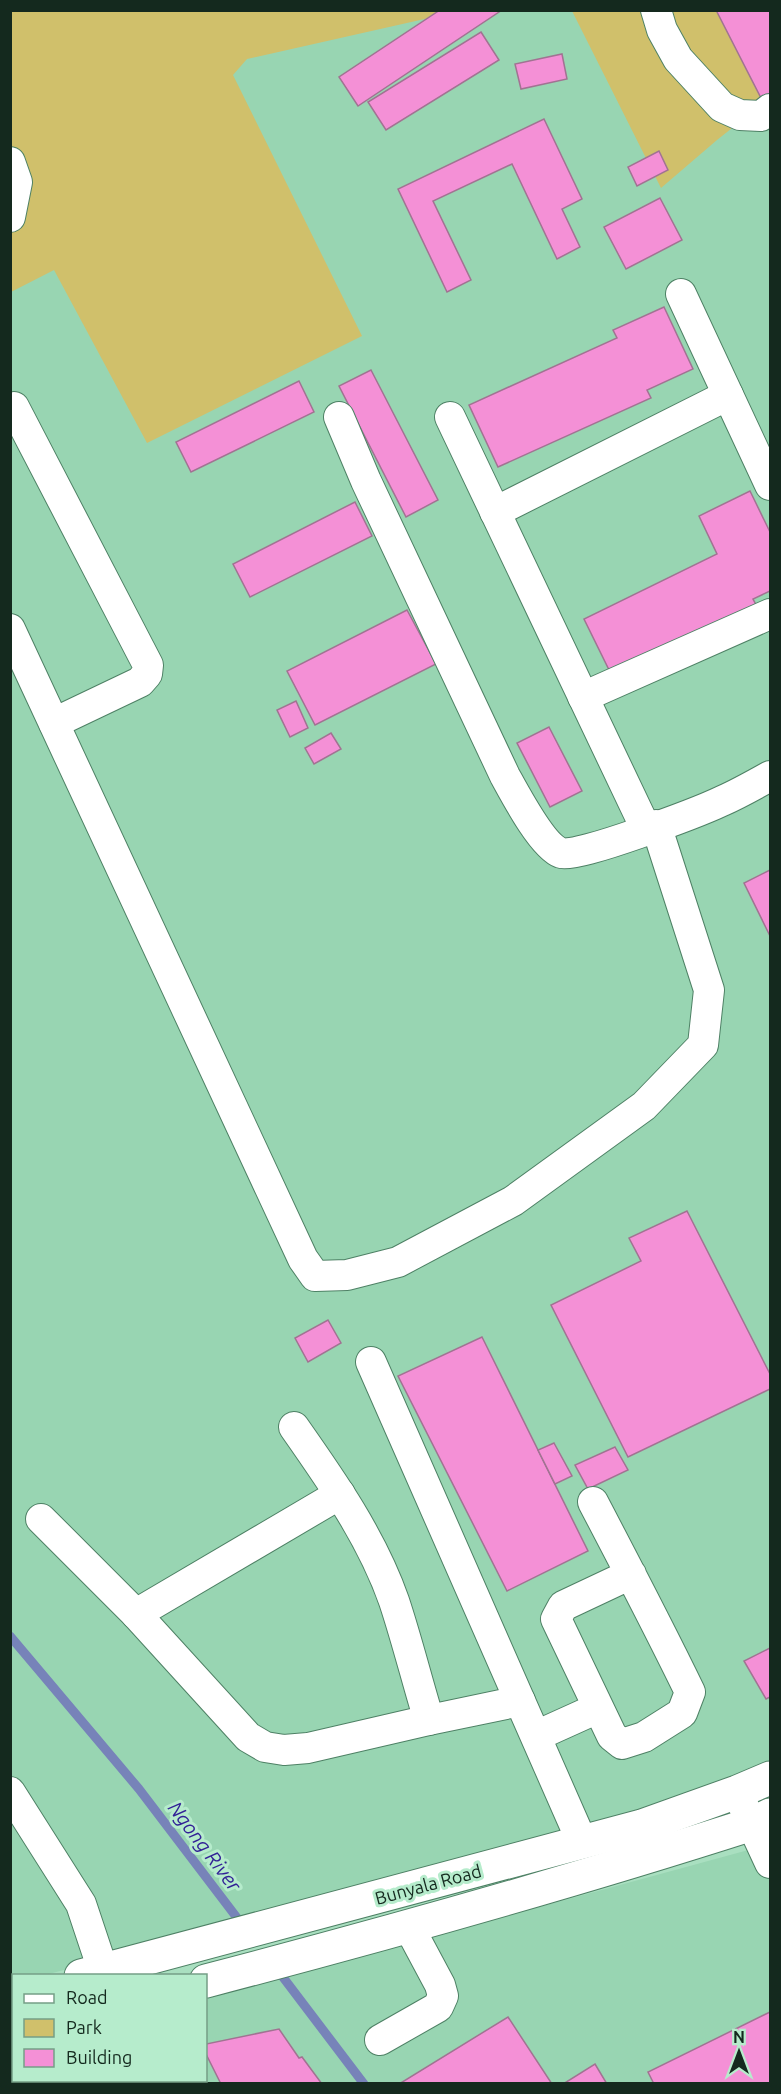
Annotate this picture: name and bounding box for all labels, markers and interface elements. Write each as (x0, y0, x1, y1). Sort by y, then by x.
water label: Ngong River (164, 1797, 247, 1897)
street label: Bunyala Road (373, 1860, 483, 1908)
legend (12, 1974, 207, 2082)
text: Road (66, 1987, 108, 2007)
text: Park (66, 2017, 102, 2037)
north arrow (709, 2022, 769, 2082)
text: N (733, 2028, 745, 2046)
text: Building (66, 2047, 132, 2067)

